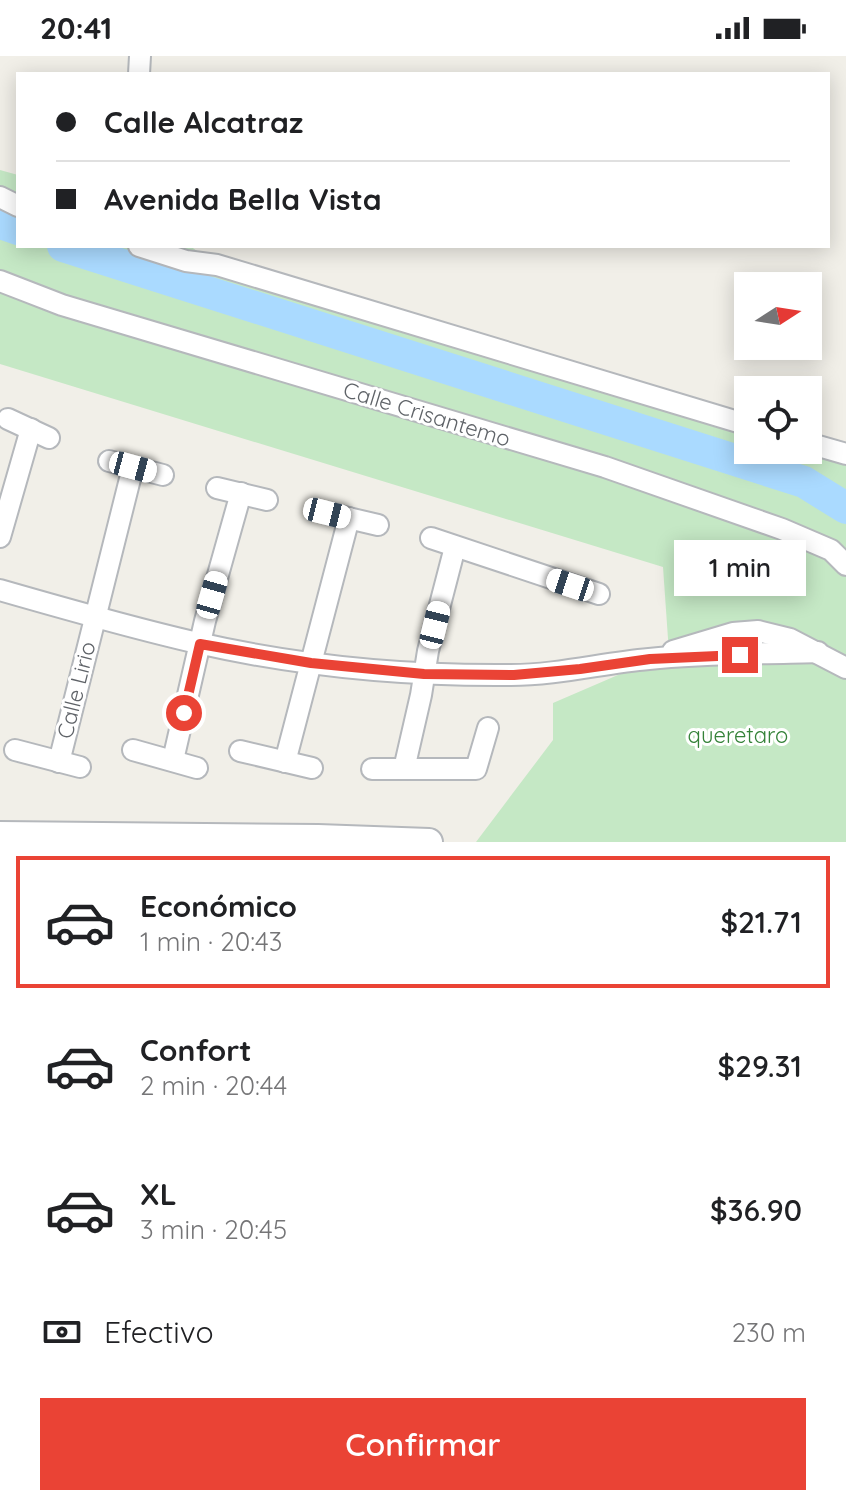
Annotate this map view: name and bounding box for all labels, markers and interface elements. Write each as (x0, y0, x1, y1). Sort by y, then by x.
text: 20:41 (40, 9, 112, 47)
text: Calle Alcatraz (104, 103, 303, 141)
text: Avenida Bella Vista (104, 180, 382, 218)
north arrow (734, 272, 822, 360)
map controls (734, 272, 822, 464)
street label: Calle Crisantemo (340, 375, 514, 453)
button: locate (734, 376, 822, 464)
car (107, 449, 159, 485)
car (301, 496, 353, 530)
callout: 1 min (674, 539, 806, 595)
text: 1 min (709, 551, 771, 584)
car (543, 566, 597, 604)
car (194, 569, 230, 621)
car (418, 599, 452, 651)
route end (722, 637, 758, 673)
street label: Calle Lirio (50, 639, 102, 741)
route start (166, 695, 202, 731)
park label: queretaro (688, 721, 788, 749)
icon: car (44, 886, 116, 958)
text: Económico (140, 887, 297, 925)
text: $21.71 (720, 903, 802, 941)
text: 1 min · 20:43 (140, 925, 282, 958)
icon: car (44, 1030, 116, 1102)
text: Confort (140, 1031, 252, 1069)
text: $29.31 (718, 1047, 802, 1085)
text: 2 min · 20:44 (140, 1069, 287, 1102)
icon: car (44, 1174, 116, 1246)
text: XL (140, 1175, 177, 1213)
text: $36.90 (710, 1191, 802, 1229)
text: 3 min · 20:45 (140, 1213, 287, 1246)
icon: cash (40, 1310, 84, 1354)
text: Efectivo (104, 1313, 214, 1351)
text: 230 m (732, 1316, 806, 1349)
button: Confirmar (40, 1398, 806, 1490)

